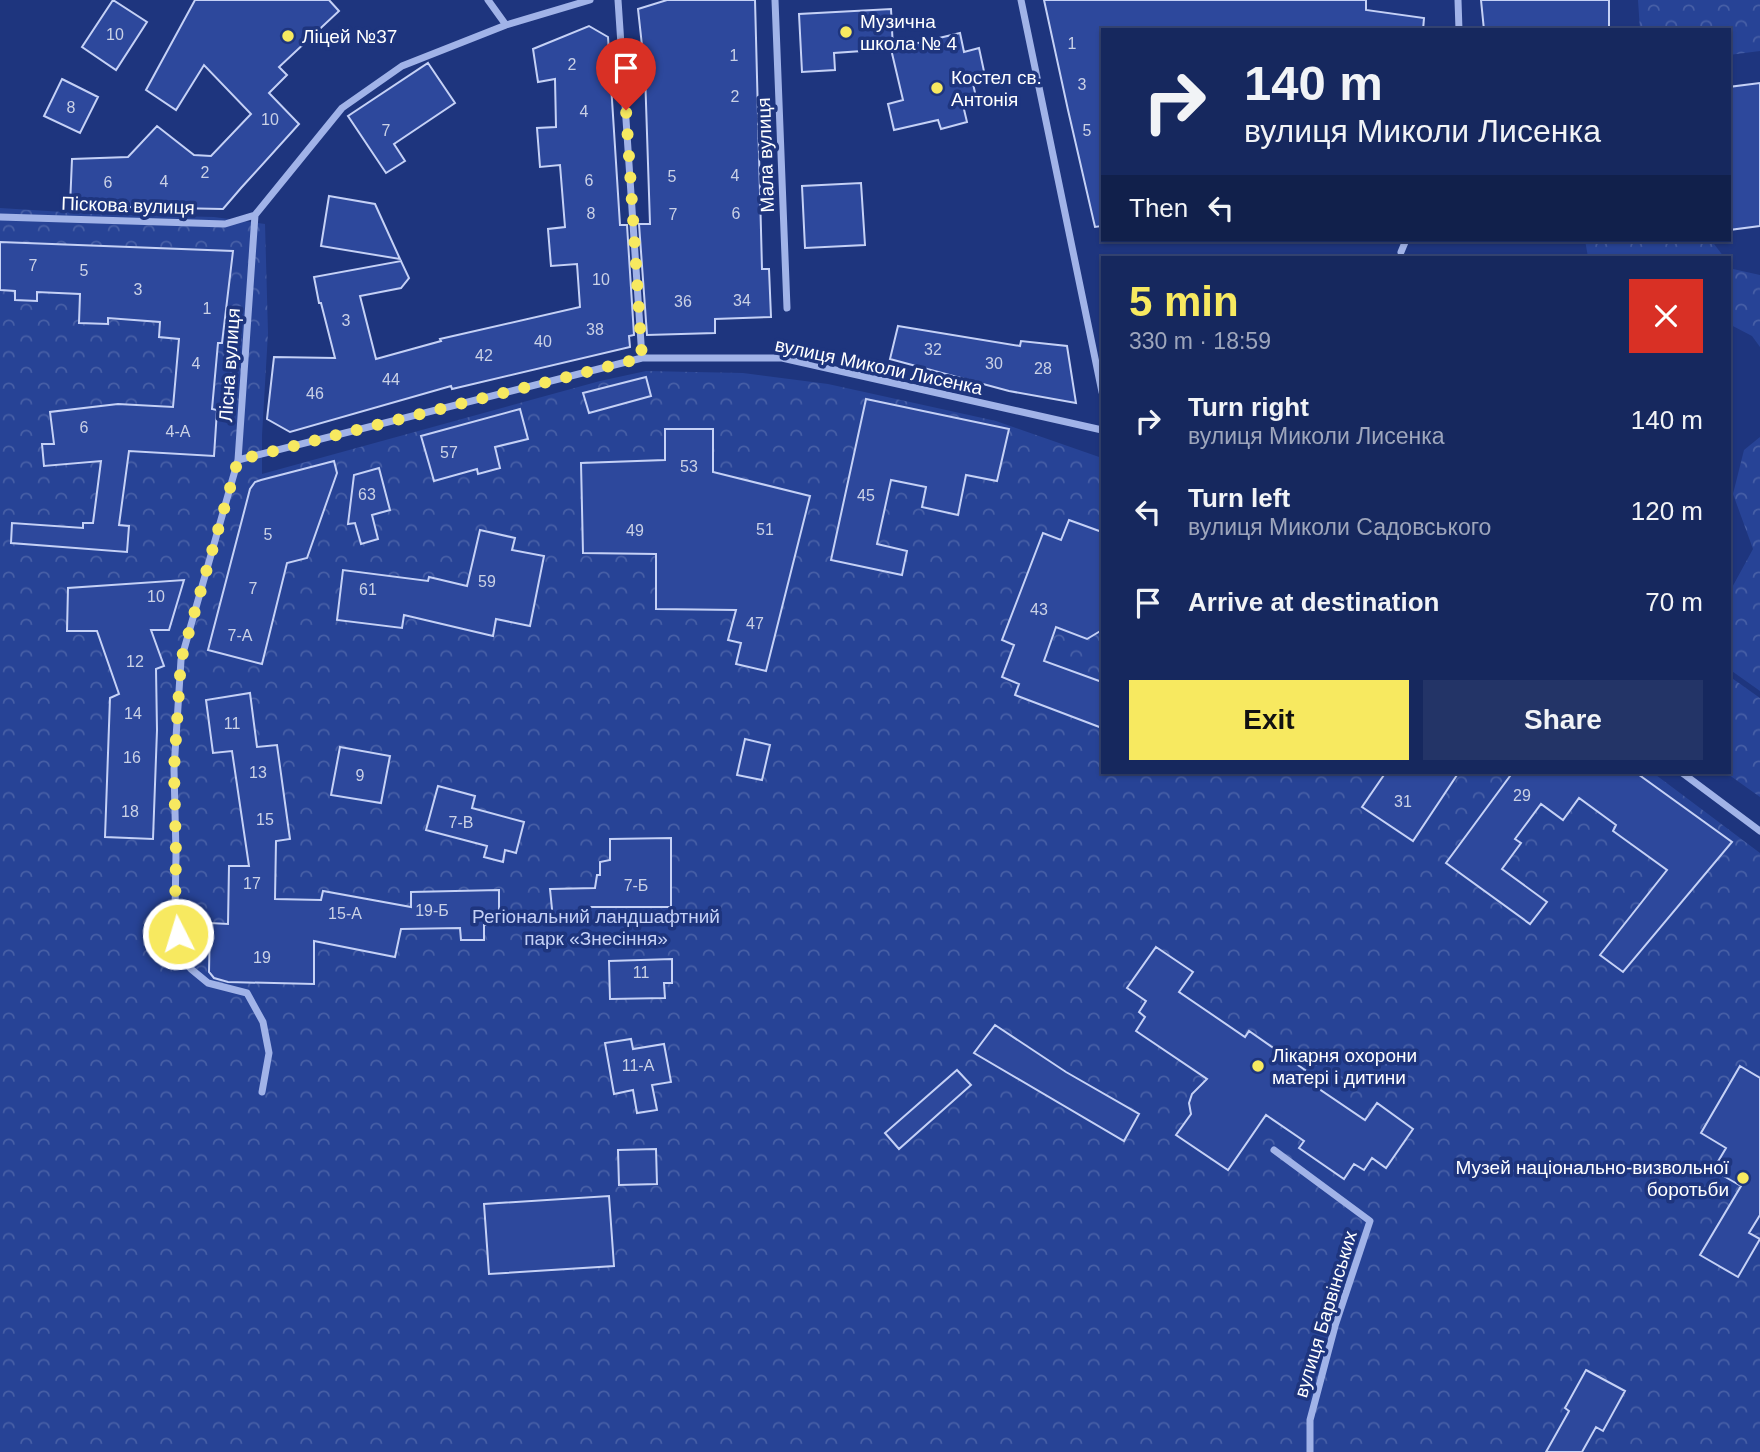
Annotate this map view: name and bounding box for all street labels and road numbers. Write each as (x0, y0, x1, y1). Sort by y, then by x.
street label: Мала вулиця (753, 97, 778, 213)
street label: Піскова вулиця (61, 193, 195, 218)
street label: Лісна вулиця (215, 307, 244, 423)
street label: вулиця Миколи Лисенка (773, 334, 985, 399)
street label: вулиця Барвінських (1290, 1228, 1361, 1400)

